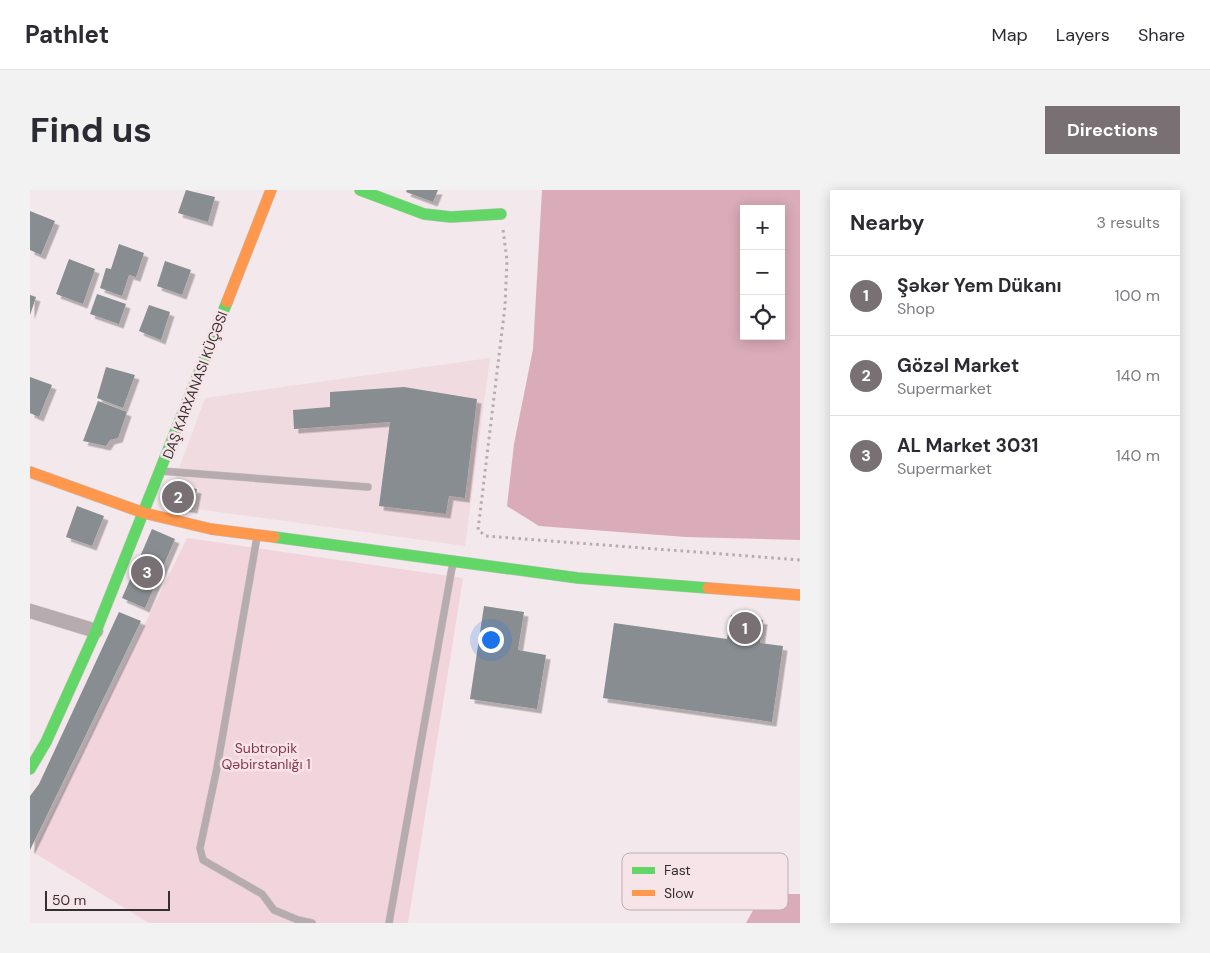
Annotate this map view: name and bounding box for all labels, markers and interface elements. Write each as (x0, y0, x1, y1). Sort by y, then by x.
text: Pathlet (25, 19, 109, 50)
text: Map (992, 23, 1028, 47)
text: Layers (1056, 23, 1110, 47)
text: Share (1138, 23, 1185, 47)
button: Directions (1045, 106, 1180, 154)
text: Find us (30, 107, 152, 153)
map controls (740, 205, 785, 340)
button: + (740, 205, 785, 250)
text: Nearby (850, 209, 924, 237)
text: 3 results (1097, 212, 1160, 233)
button: − (740, 250, 785, 295)
text: Şəkər Yem Dükanı (897, 273, 1062, 298)
text: 1 (863, 285, 869, 306)
text: 100 m (1115, 285, 1160, 306)
button: locate (740, 295, 785, 340)
text: Shop (897, 298, 935, 319)
street label: DAŞ KARXANASI KÜÇƏSI (158, 309, 232, 461)
text: Gözəl Market (897, 353, 1019, 378)
text: 2 (861, 365, 871, 386)
text: 140 m (1116, 365, 1160, 386)
text: Supermarket (897, 378, 992, 399)
text: AL Market 3031 (897, 433, 1039, 458)
text: 3 (861, 445, 871, 466)
text: 140 m (1116, 445, 1160, 466)
text: Supermarket (897, 458, 992, 479)
pin: 2 (162, 478, 194, 516)
pin: 3 (131, 553, 163, 591)
pin: 1 (729, 609, 761, 647)
your location (478, 627, 504, 653)
park label: Subtropik Qəbirstanlığı 1 (221, 739, 311, 773)
legend (622, 853, 788, 910)
text: Fast (664, 861, 691, 879)
text: Slow (664, 884, 694, 902)
scale bar (45, 888, 170, 911)
text: 50 m (52, 891, 86, 909)

